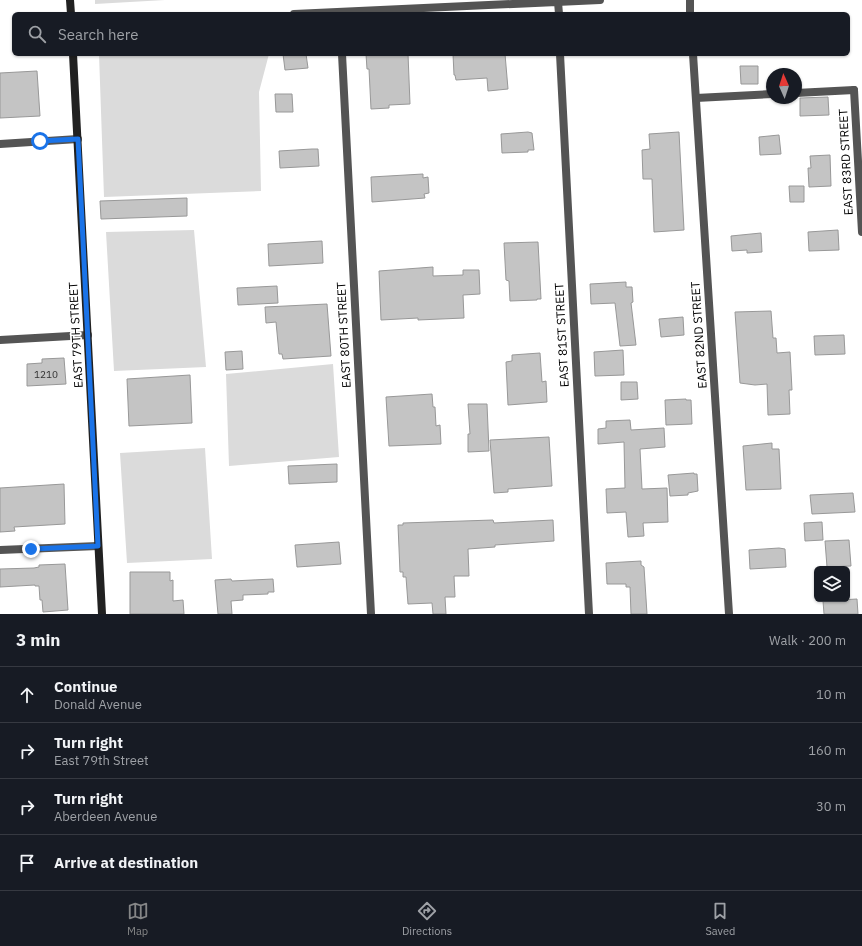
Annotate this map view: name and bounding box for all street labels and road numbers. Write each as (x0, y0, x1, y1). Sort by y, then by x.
street label: EAST 83RD STREET (835, 108, 856, 216)
street label: EAST 82ND STREET (687, 281, 710, 389)
street label: EAST 79TH STREET (65, 282, 86, 388)
street label: EAST 80TH STREET (333, 282, 354, 388)
street label: EAST 81ST STREET (551, 282, 572, 388)

